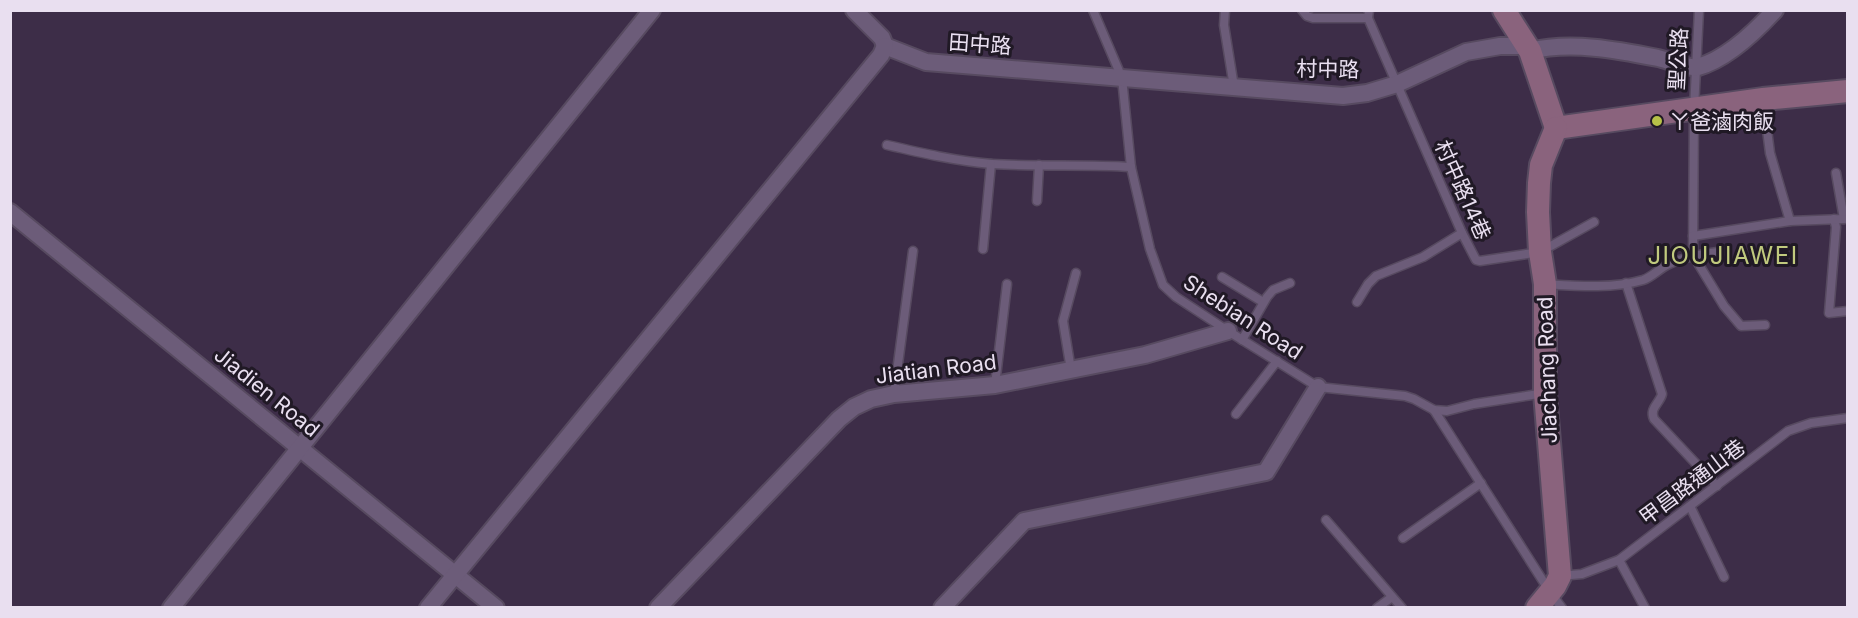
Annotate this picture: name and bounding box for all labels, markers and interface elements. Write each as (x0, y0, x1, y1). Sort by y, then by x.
street label: 聖公路 (1664, 27, 1692, 91)
street label: 田中路 (948, 29, 1012, 59)
street label: 村中路 (1296, 56, 1360, 82)
place label: ㄚ爸滷肉飯 (1669, 109, 1774, 134)
marker: ㄚ爸滷肉飯 (1650, 114, 1664, 128)
street label: 村中路14巷 (1430, 136, 1496, 244)
district label: JIOUJIAWEI (1647, 241, 1799, 270)
street label: Shebian Road (1179, 269, 1307, 365)
street label: Jiachang Road (1532, 296, 1562, 444)
street label: Jiadien Road (209, 342, 325, 442)
street label: Jiatian Road (874, 349, 998, 389)
street label: 甲昌路通山巷 (1634, 434, 1750, 530)

